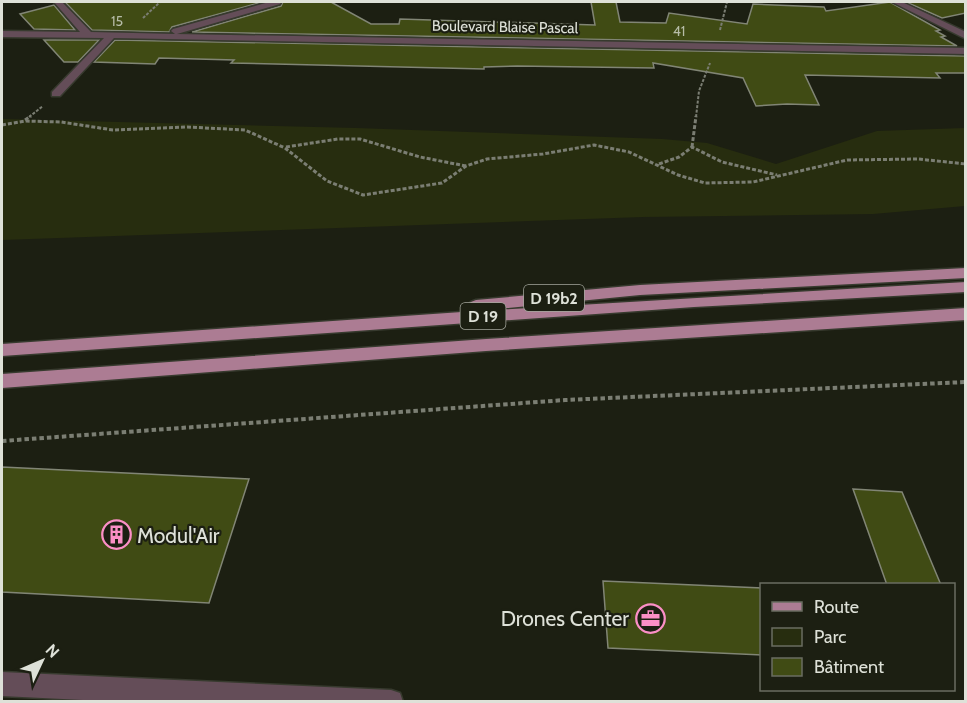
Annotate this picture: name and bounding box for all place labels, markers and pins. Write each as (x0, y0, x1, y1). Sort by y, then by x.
building icon: Modul'Air (100, 519, 132, 551)
place label: Modul'Air (137, 523, 220, 548)
office icon: Drones Center (634, 602, 666, 634)
place label: Drones Center (501, 606, 629, 631)

